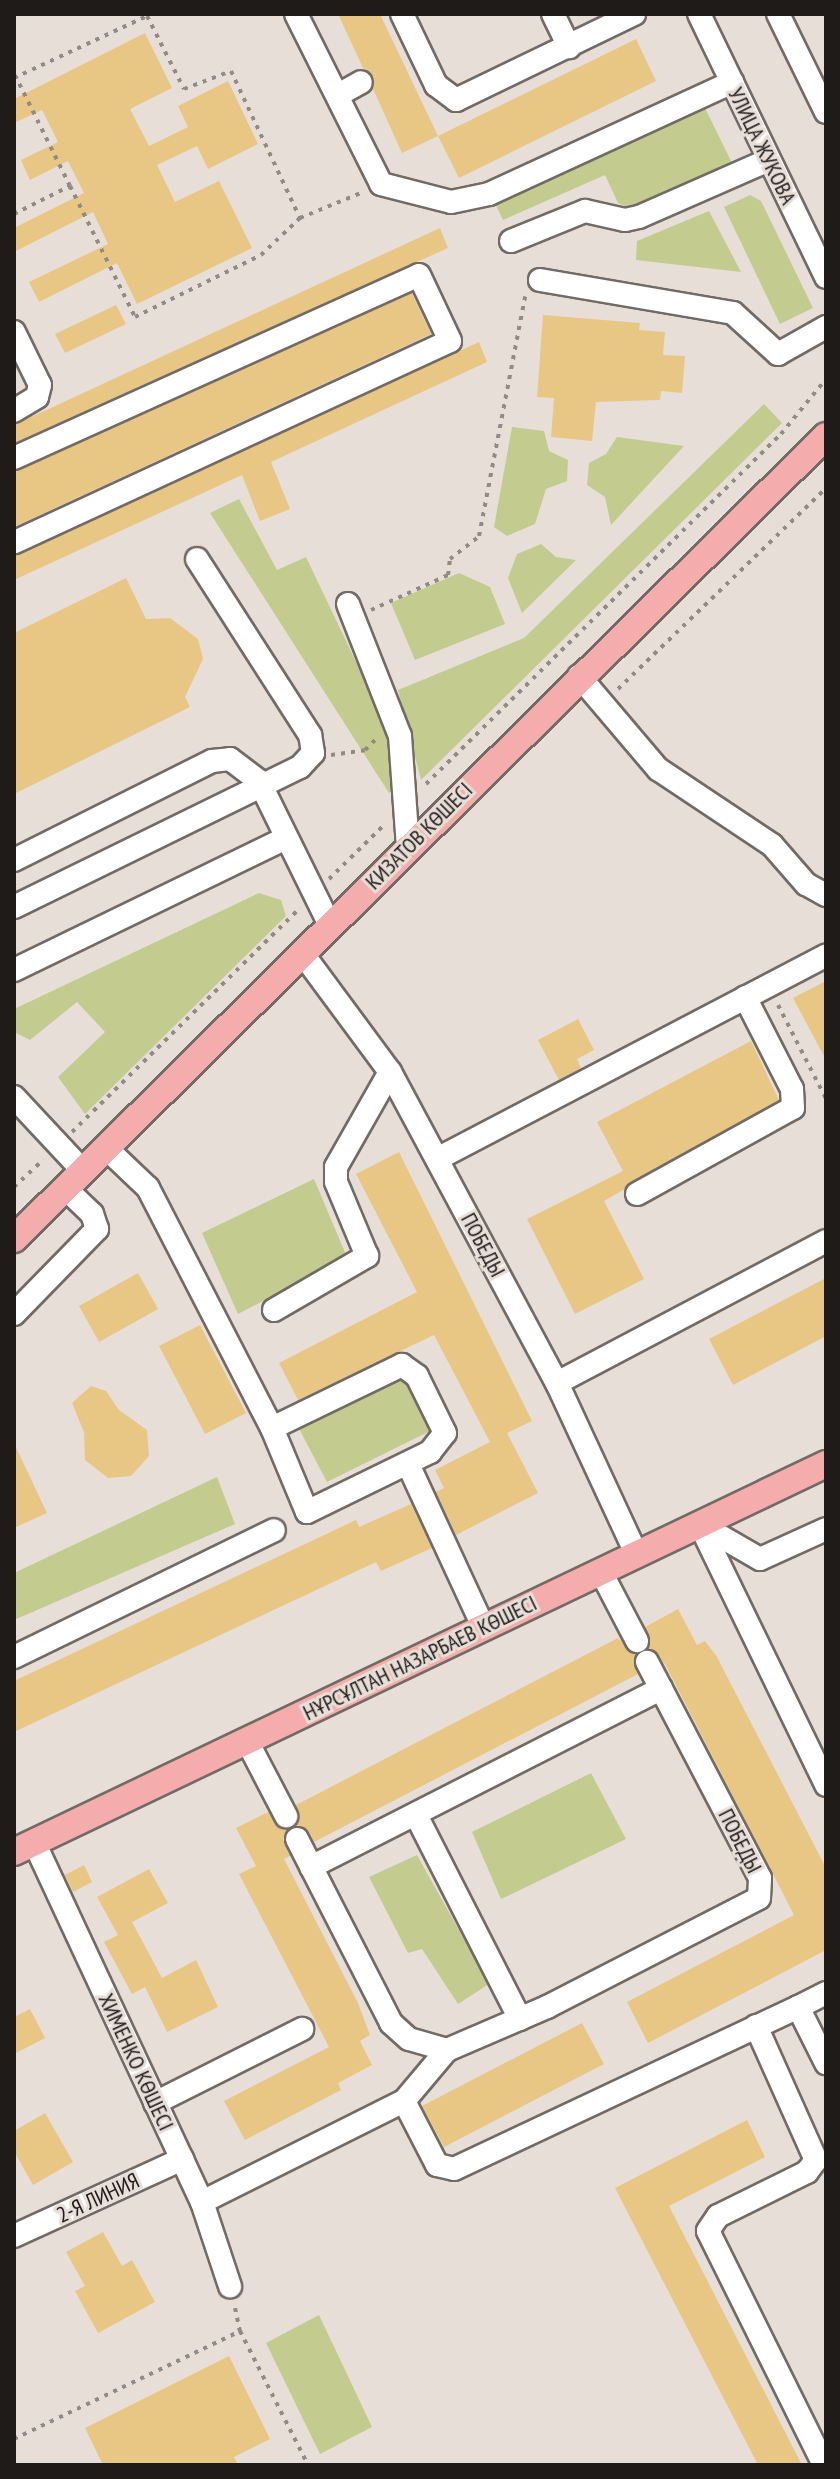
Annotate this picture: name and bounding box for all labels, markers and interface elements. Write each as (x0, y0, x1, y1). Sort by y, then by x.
street label: УЛИЦА ЖУКОВА (722, 83, 802, 209)
street label: КИЗАТОВ КӨШЕСІ (360, 777, 478, 895)
street label: ПОБЕДЫ (455, 1209, 511, 1281)
street label: НҰРСҰЛТАН НАЗАРБАЕВ КӨШЕСІ (299, 1590, 541, 1726)
street label: ПОБЕДЫ (713, 1804, 767, 1878)
street label: ХИМЕНКО КӨШЕСІ (93, 1989, 179, 2135)
street label: 2-Я ЛИНИЯ (53, 2167, 143, 2229)

